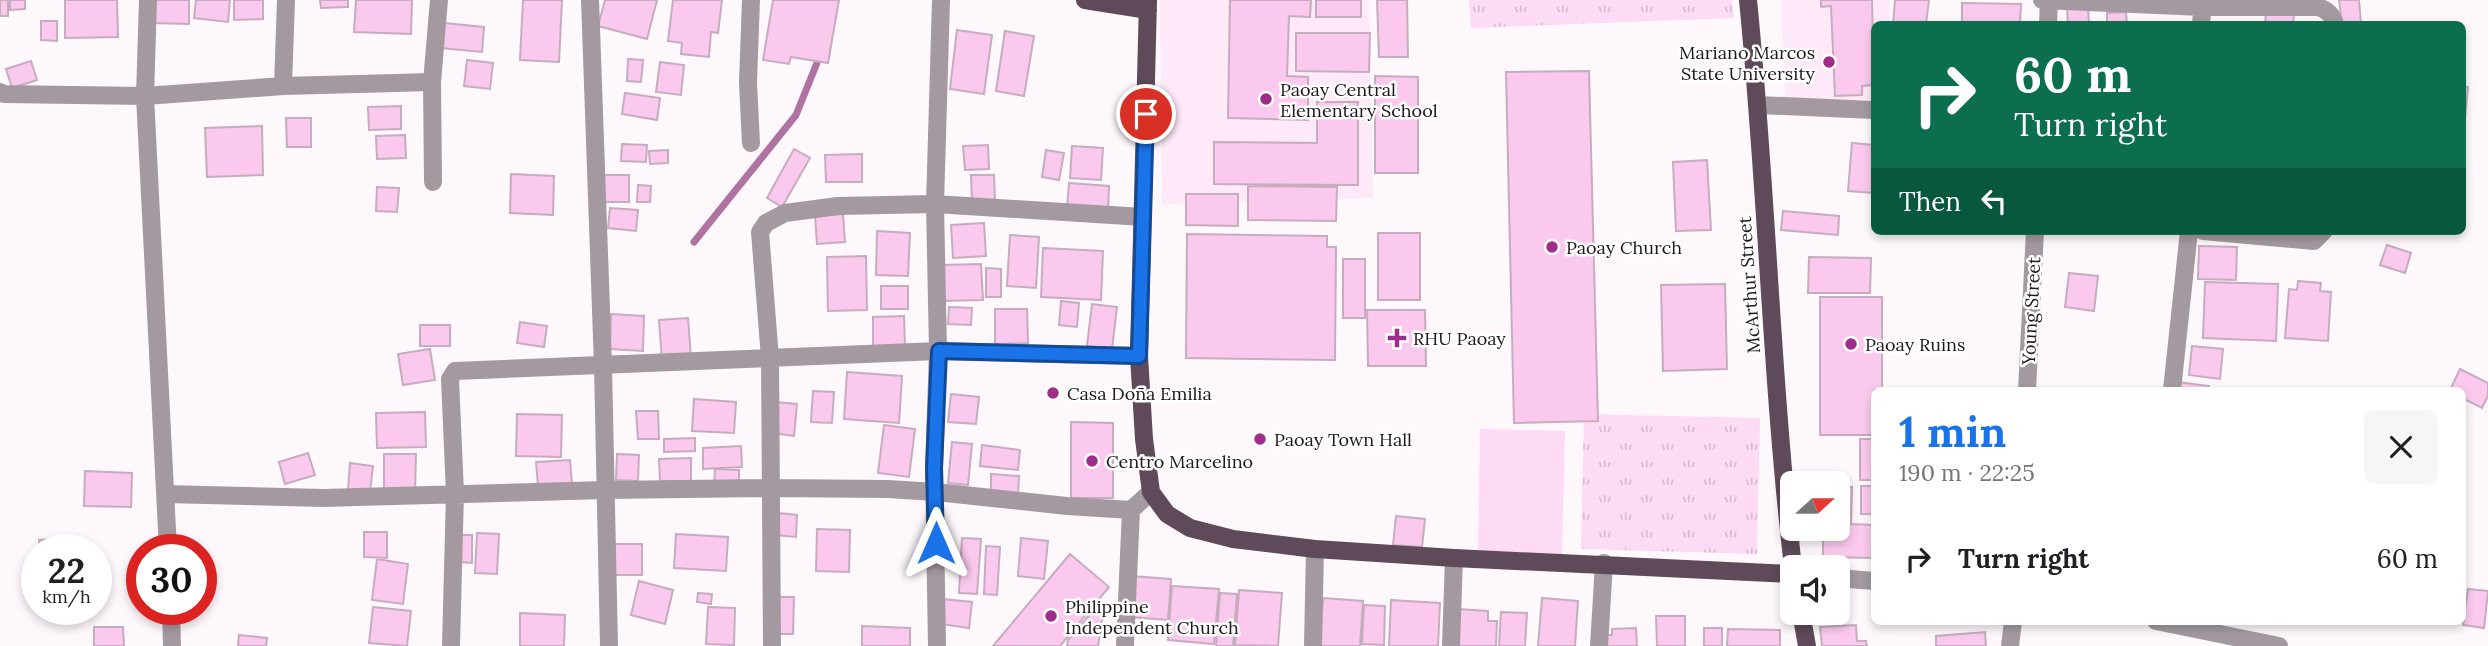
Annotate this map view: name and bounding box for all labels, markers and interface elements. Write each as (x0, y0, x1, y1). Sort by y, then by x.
place label: Mariano Marcos State University (1679, 41, 1815, 85)
text: 60 m (2014, 43, 2131, 105)
icon: right (1899, 49, 1990, 140)
marker: Mariano Marcos State University (1821, 54, 1837, 70)
place label: Paoay Central Elementary School (1280, 78, 1438, 122)
pin (1116, 84, 1176, 144)
marker: Paoay Central Elementary School (1258, 91, 1274, 107)
icon: arrive (1127, 95, 1165, 133)
text: Turn right (2014, 104, 2167, 145)
icon: left (1975, 182, 2013, 220)
text: Then (1899, 185, 1961, 218)
street label: McArthur Street (1733, 216, 1765, 354)
place label: Paoay Church (1566, 236, 1682, 259)
marker: Paoay Church (1544, 239, 1560, 255)
street label: Young Street (2017, 256, 2045, 367)
place label: RHU Paoay (1413, 327, 1506, 350)
marker: RHU Paoay (1387, 328, 1407, 348)
place label: Paoay Ruins (1865, 333, 1965, 356)
marker: Paoay Ruins (1843, 336, 1859, 352)
place label: Casa Doña Emilia (1067, 382, 1212, 405)
marker: Casa Doña Emilia (1045, 385, 1061, 401)
text: 1 min (1899, 405, 2006, 459)
button: close (2364, 410, 2438, 484)
place label: Paoay Town Hall (1274, 428, 1412, 451)
marker: Paoay Town Hall (1252, 431, 1268, 447)
place label: Centro Marcelino (1106, 450, 1253, 473)
marker: Centro Marcelino (1084, 453, 1100, 469)
text: 190 m · 22:25 (1899, 458, 2035, 487)
north arrow (1780, 471, 1850, 541)
map controls (1780, 471, 1850, 625)
position arrow (899, 506, 973, 580)
speed limit sign: 30 (126, 534, 217, 625)
icon: right (1899, 540, 1937, 578)
text: Turn right (1958, 542, 2089, 575)
text: 60 m (2377, 542, 2438, 575)
text: 22 (48, 548, 85, 593)
button: sound (1780, 555, 1850, 625)
text: km/h (42, 585, 91, 608)
place label: Philippine Independent Church (1065, 595, 1239, 639)
marker: Philippine Independent Church (1043, 608, 1059, 624)

